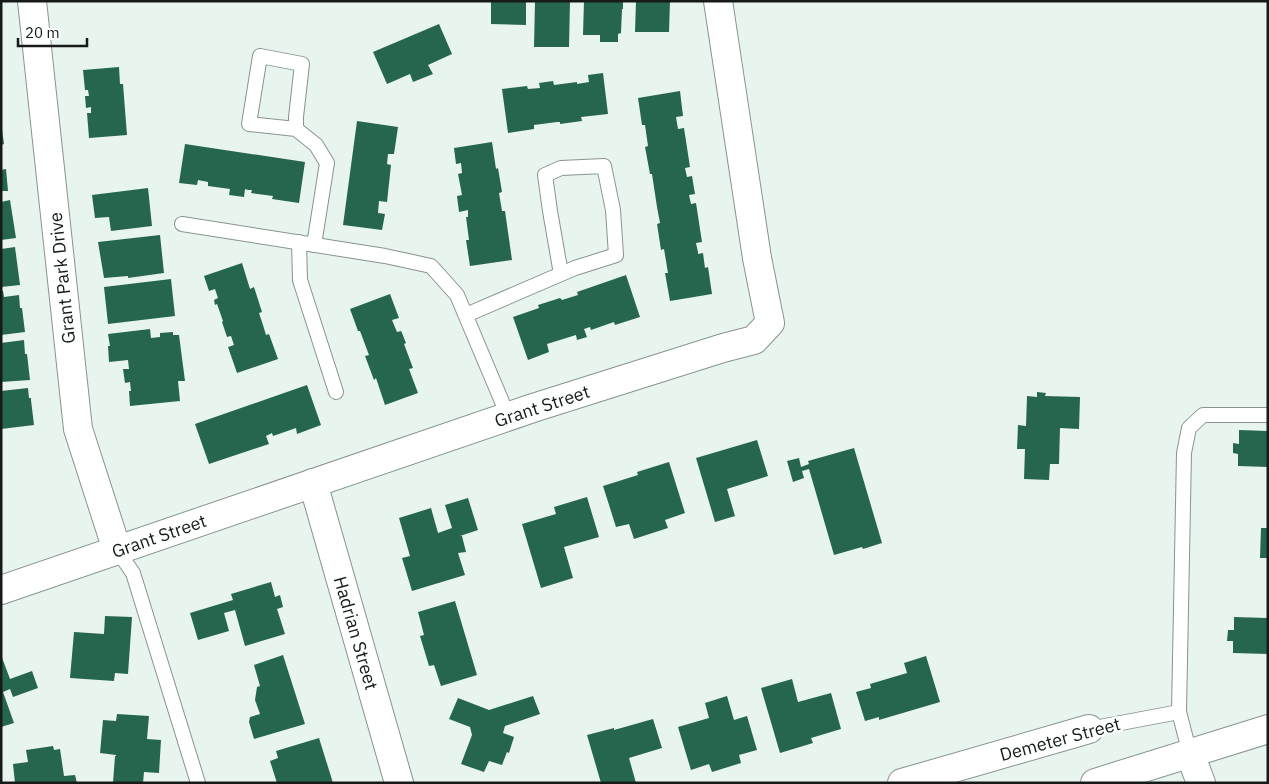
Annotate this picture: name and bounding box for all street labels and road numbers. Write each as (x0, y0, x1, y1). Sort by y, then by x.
street label: Grant Park Drive (44, 211, 80, 345)
street label: Grant Street (491, 380, 593, 432)
street label: Grant Street (109, 509, 209, 563)
street label: Hadrian Street (329, 573, 383, 693)
street label: Demeter Street (997, 712, 1123, 766)

